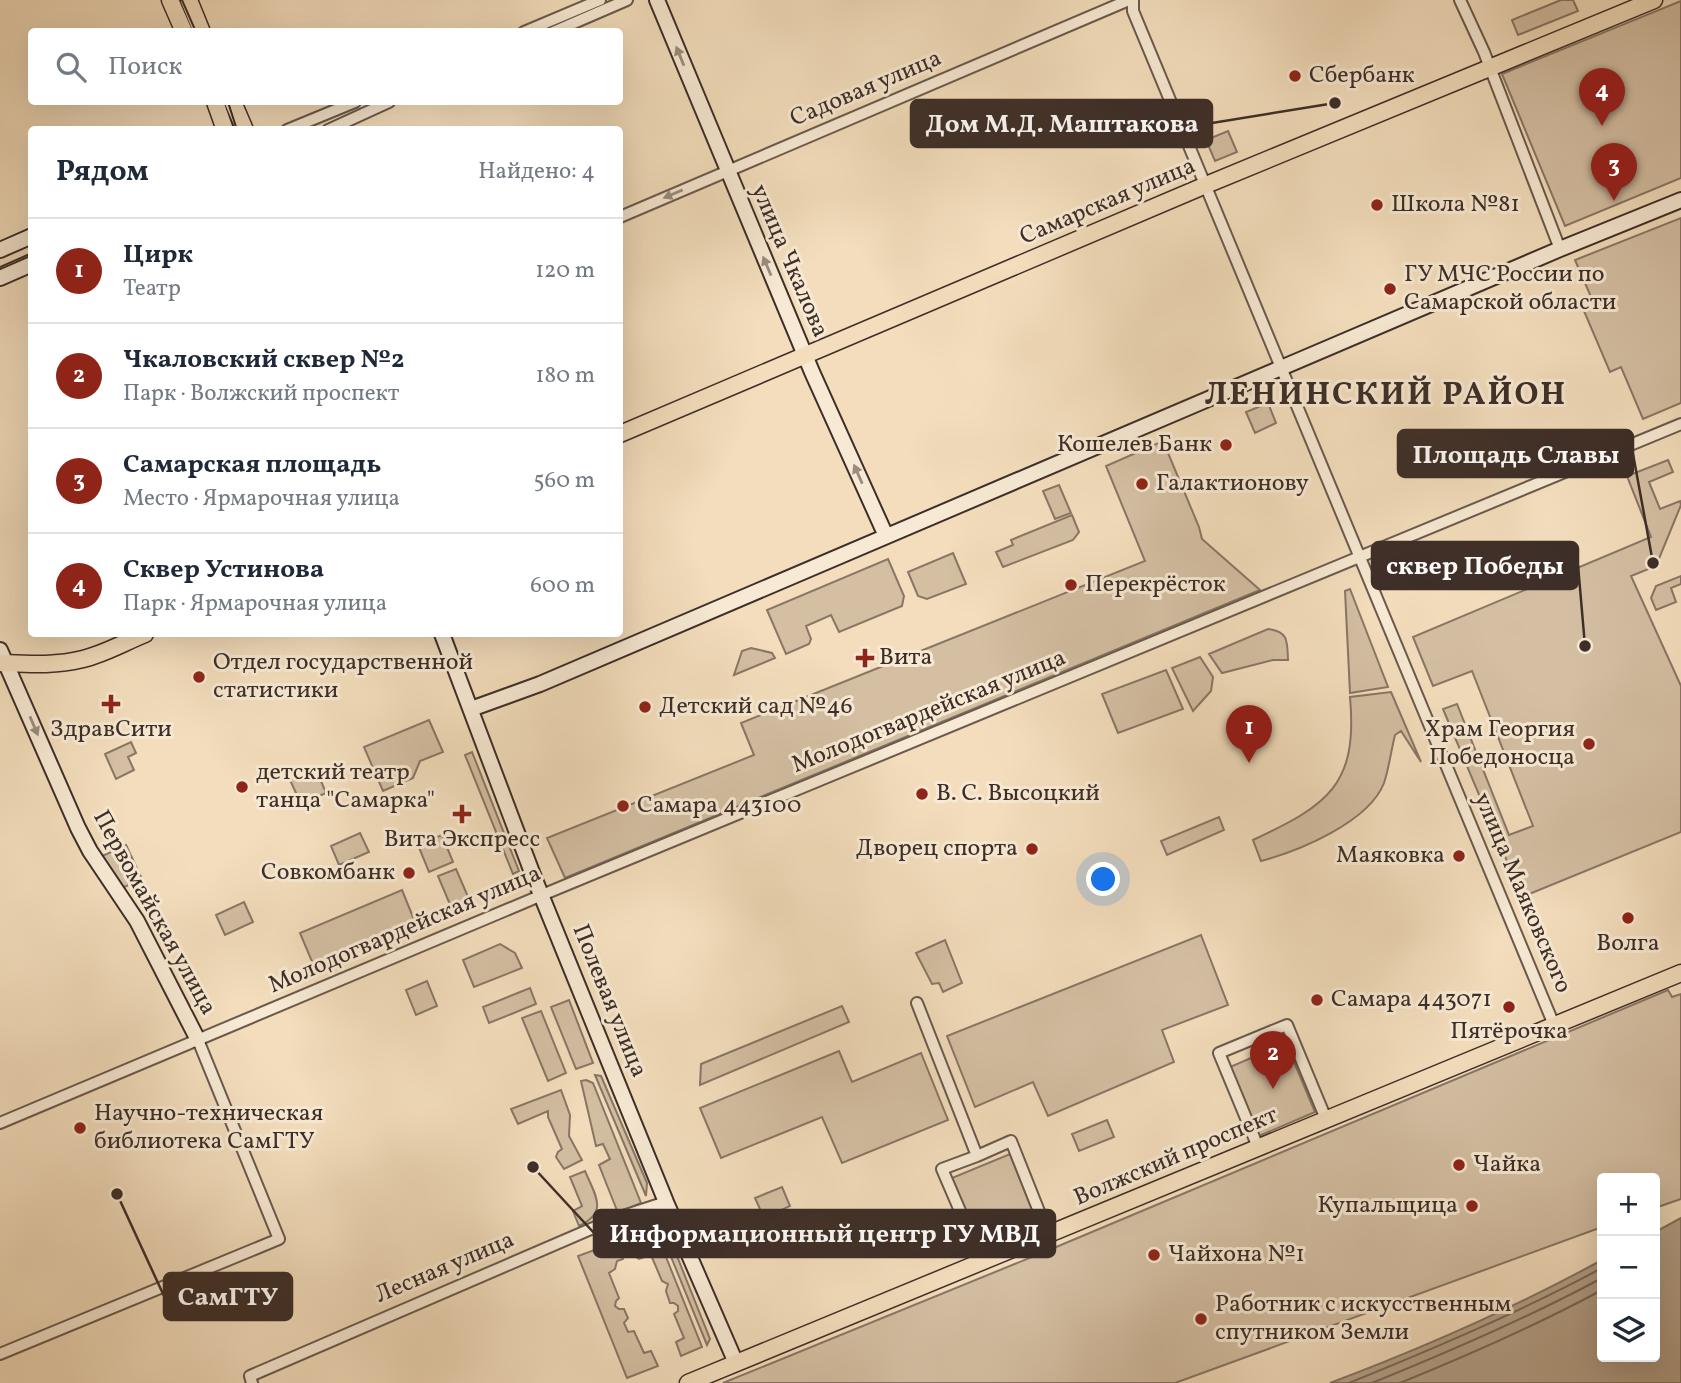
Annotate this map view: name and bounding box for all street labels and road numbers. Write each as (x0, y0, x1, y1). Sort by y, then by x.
street label: Садовая улица (785, 42, 947, 136)
street label: Самарская улица (1015, 150, 1201, 254)
street label: улица Чкалова (741, 179, 837, 343)
street label: Молодогвардейская улица (787, 641, 1071, 783)
street label: улица Маяковского (1464, 788, 1580, 998)
street label: Первомайская улица (84, 804, 224, 1022)
street label: Молодогвардейская улица (264, 857, 546, 1003)
street label: Полевая улица (563, 919, 655, 1083)
street label: Волжский проспект (1069, 1099, 1283, 1215)
street label: Лесная улица (370, 1223, 520, 1313)

